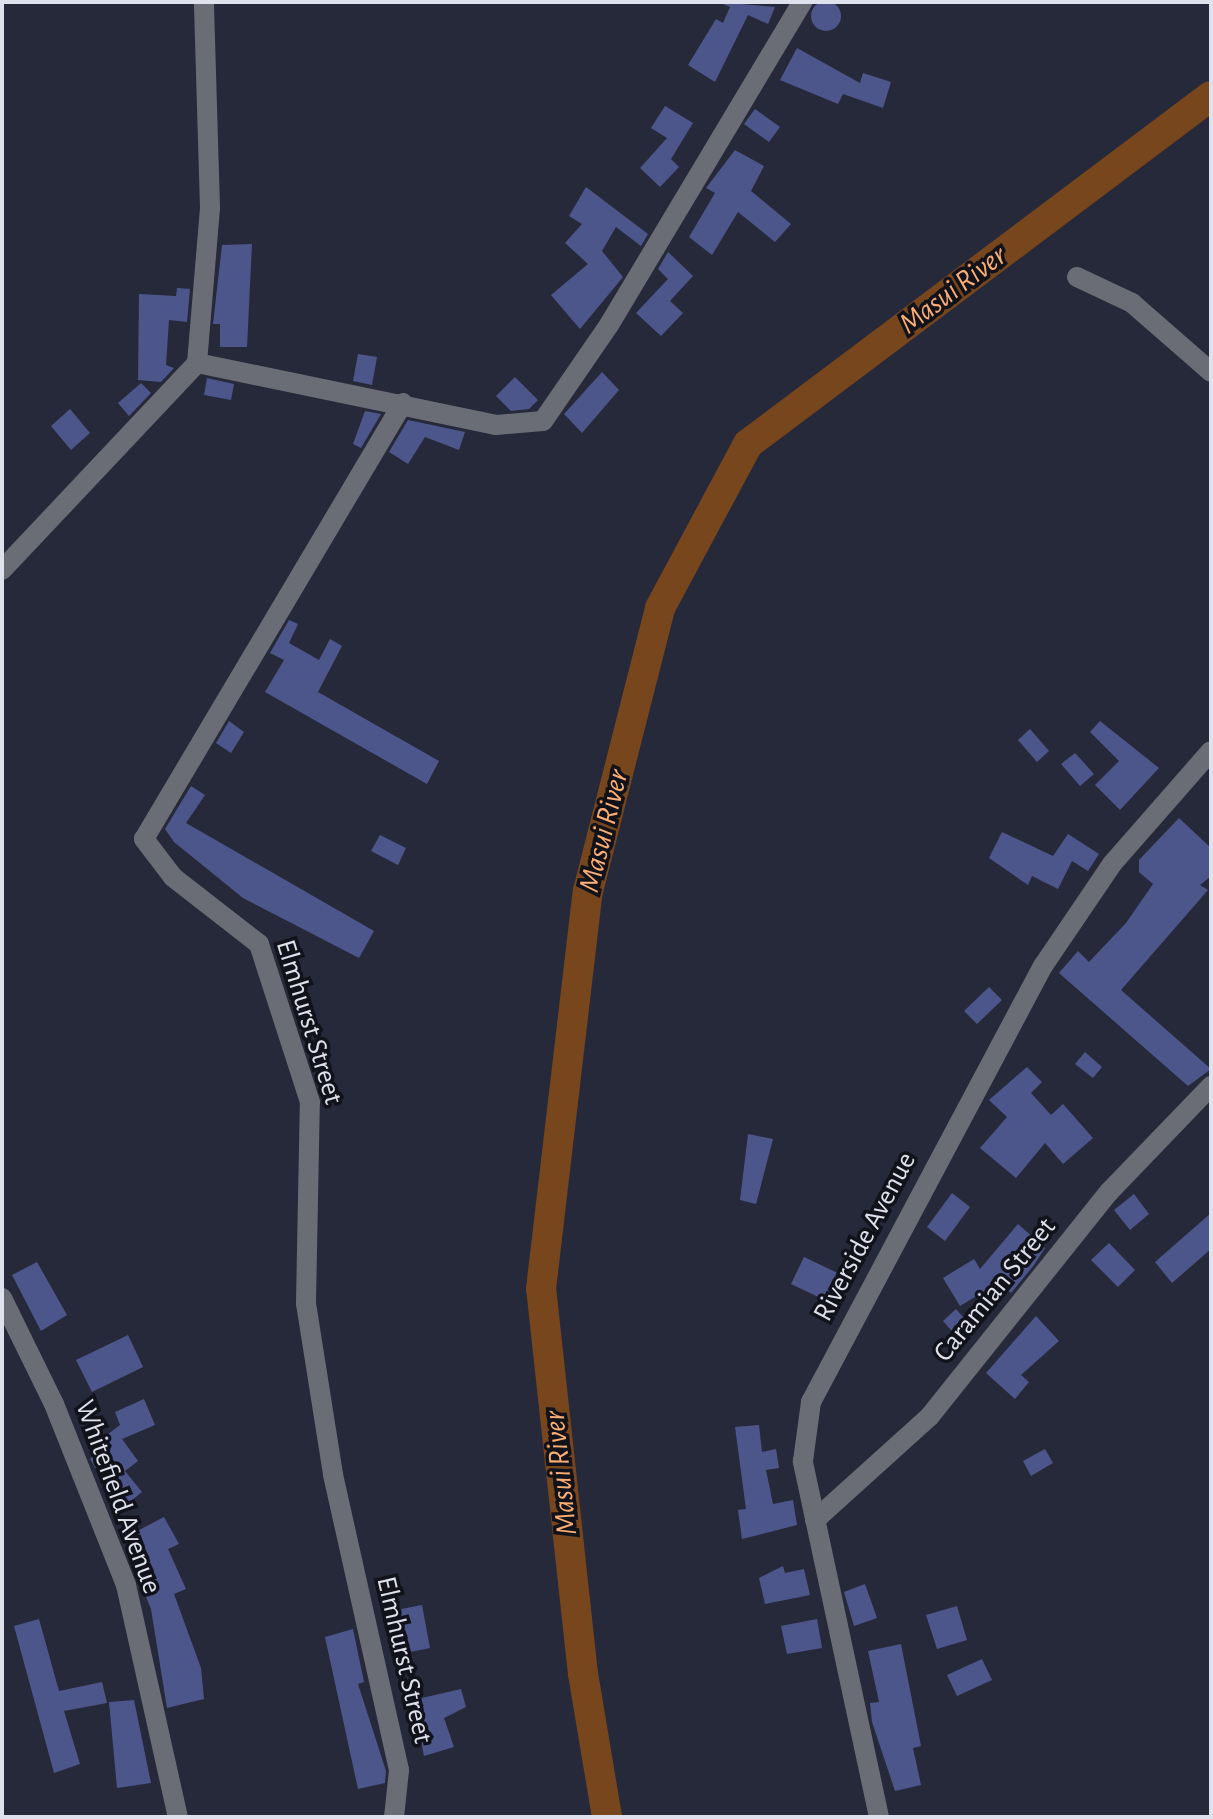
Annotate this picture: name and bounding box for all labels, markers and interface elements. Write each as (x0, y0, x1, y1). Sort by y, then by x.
water label: Masui River (892, 238, 1014, 342)
water label: Masui River (571, 766, 637, 896)
street label: Elmhurst Street (268, 936, 350, 1108)
street label: Riverside Avenue (806, 1147, 924, 1327)
street label: Caramian Street (927, 1211, 1063, 1369)
street label: Whitefield Avenue (67, 1396, 169, 1598)
water label: Masui River (537, 1409, 585, 1537)
street label: Elmhurst Street (368, 1573, 440, 1747)

